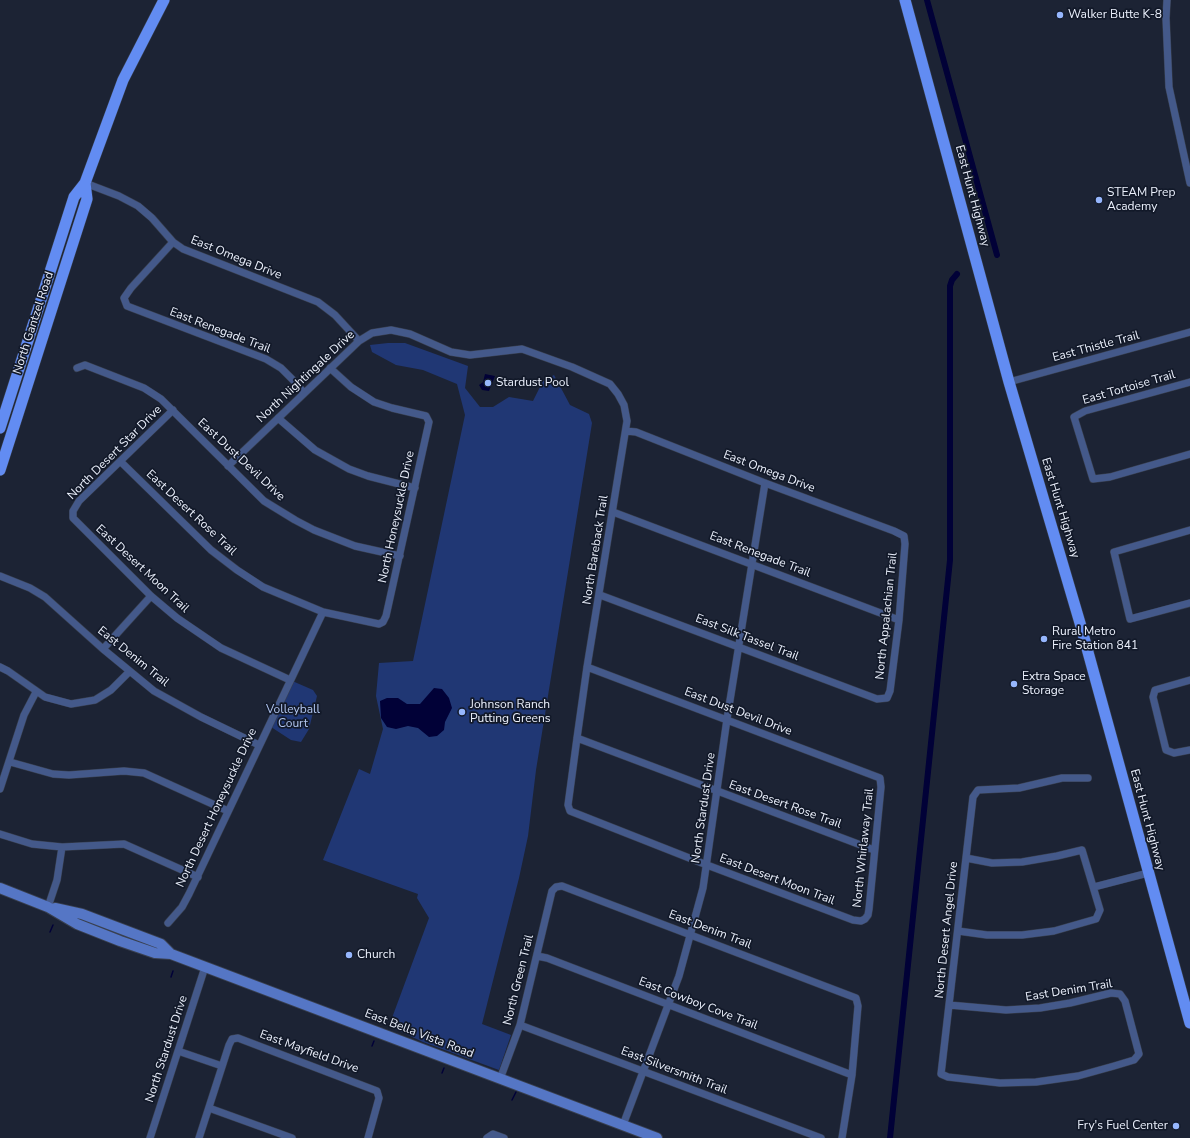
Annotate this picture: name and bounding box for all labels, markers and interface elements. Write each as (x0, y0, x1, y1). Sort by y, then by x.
place label: Walker Butte K-8 (1068, 8, 1162, 22)
marker: Walker Butte K-8 (1055, 10, 1065, 20)
street label: East Hunt Highway (952, 144, 992, 248)
place label: STEAM Prep Academy (1107, 186, 1175, 214)
marker: STEAM Prep Academy (1094, 195, 1104, 205)
street label: East Omega Drive (188, 233, 284, 283)
street label: North Gantzel Road (11, 270, 57, 376)
street label: East Renegade Trail (168, 305, 272, 357)
street label: North Nightingale Drive (254, 328, 358, 426)
street label: East Thistle Trail (1051, 329, 1141, 365)
street label: East Tortoise Trail (1081, 368, 1177, 408)
place label: Stardust Pool (496, 376, 569, 390)
marker: Stardust Pool (483, 378, 493, 388)
street label: North Desert Star Drive (65, 403, 165, 503)
street label: East Dust Devil Drive (194, 416, 288, 504)
street label: East Omega Drive (721, 448, 817, 496)
street label: North Honeysuckle Drive (376, 450, 418, 584)
street label: East Hunt Highway (1038, 456, 1082, 560)
street label: East Desert Rose Trail (143, 467, 239, 559)
street label: North Bareback Trail (580, 494, 612, 606)
street label: East Desert Moon Trail (92, 522, 192, 616)
street label: East Renegade Trail (708, 529, 812, 581)
street label: North Appalachian Trail (873, 552, 901, 680)
street label: East Silk Tassel Trail (693, 612, 801, 664)
street label: East Denim Trail (94, 624, 172, 690)
place label: Rural Metro Fire Station 841 (1052, 625, 1138, 653)
marker: Rural Metro Fire Station 841 (1039, 634, 1049, 644)
place label: Extra Space Storage (1022, 670, 1086, 698)
marker: Extra Space Storage (1009, 679, 1019, 689)
street label: East Dust Devil Drive (682, 685, 794, 739)
place label: Johnson Ranch Putting Greens (470, 698, 550, 726)
park label: Volleyball Court (266, 703, 320, 731)
marker: Johnson Ranch Putting Greens (457, 707, 467, 717)
street label: North Desert Honeysuckle Drive (174, 726, 260, 890)
street label: North Stardust Drive (689, 752, 719, 864)
street label: East Hunt Highway (1127, 768, 1167, 872)
street label: East Desert Rose Trail (727, 778, 843, 832)
street label: North Whirlaway Trail (851, 788, 877, 908)
street label: East Desert Moon Trail (717, 851, 837, 909)
street label: North Desert Angel Drive (933, 861, 961, 999)
street label: East Denim Trail (666, 908, 754, 952)
street label: North Green Trail (501, 933, 537, 1027)
place label: Church (357, 948, 395, 962)
marker: Church (344, 950, 354, 960)
street label: East Cowboy Cove Trail (636, 975, 760, 1033)
street label: East Denim Trail (1025, 977, 1113, 1005)
street label: North Stardust Drive (143, 994, 191, 1104)
street label: East Bella Vista Road (362, 1007, 476, 1061)
street label: East Mayfield Drive (258, 1027, 360, 1077)
street label: East Silversmith Trail (619, 1044, 729, 1098)
place label: Fry's Fuel Center (1077, 1119, 1168, 1133)
marker: Fry's Fuel Center (1171, 1121, 1181, 1131)

